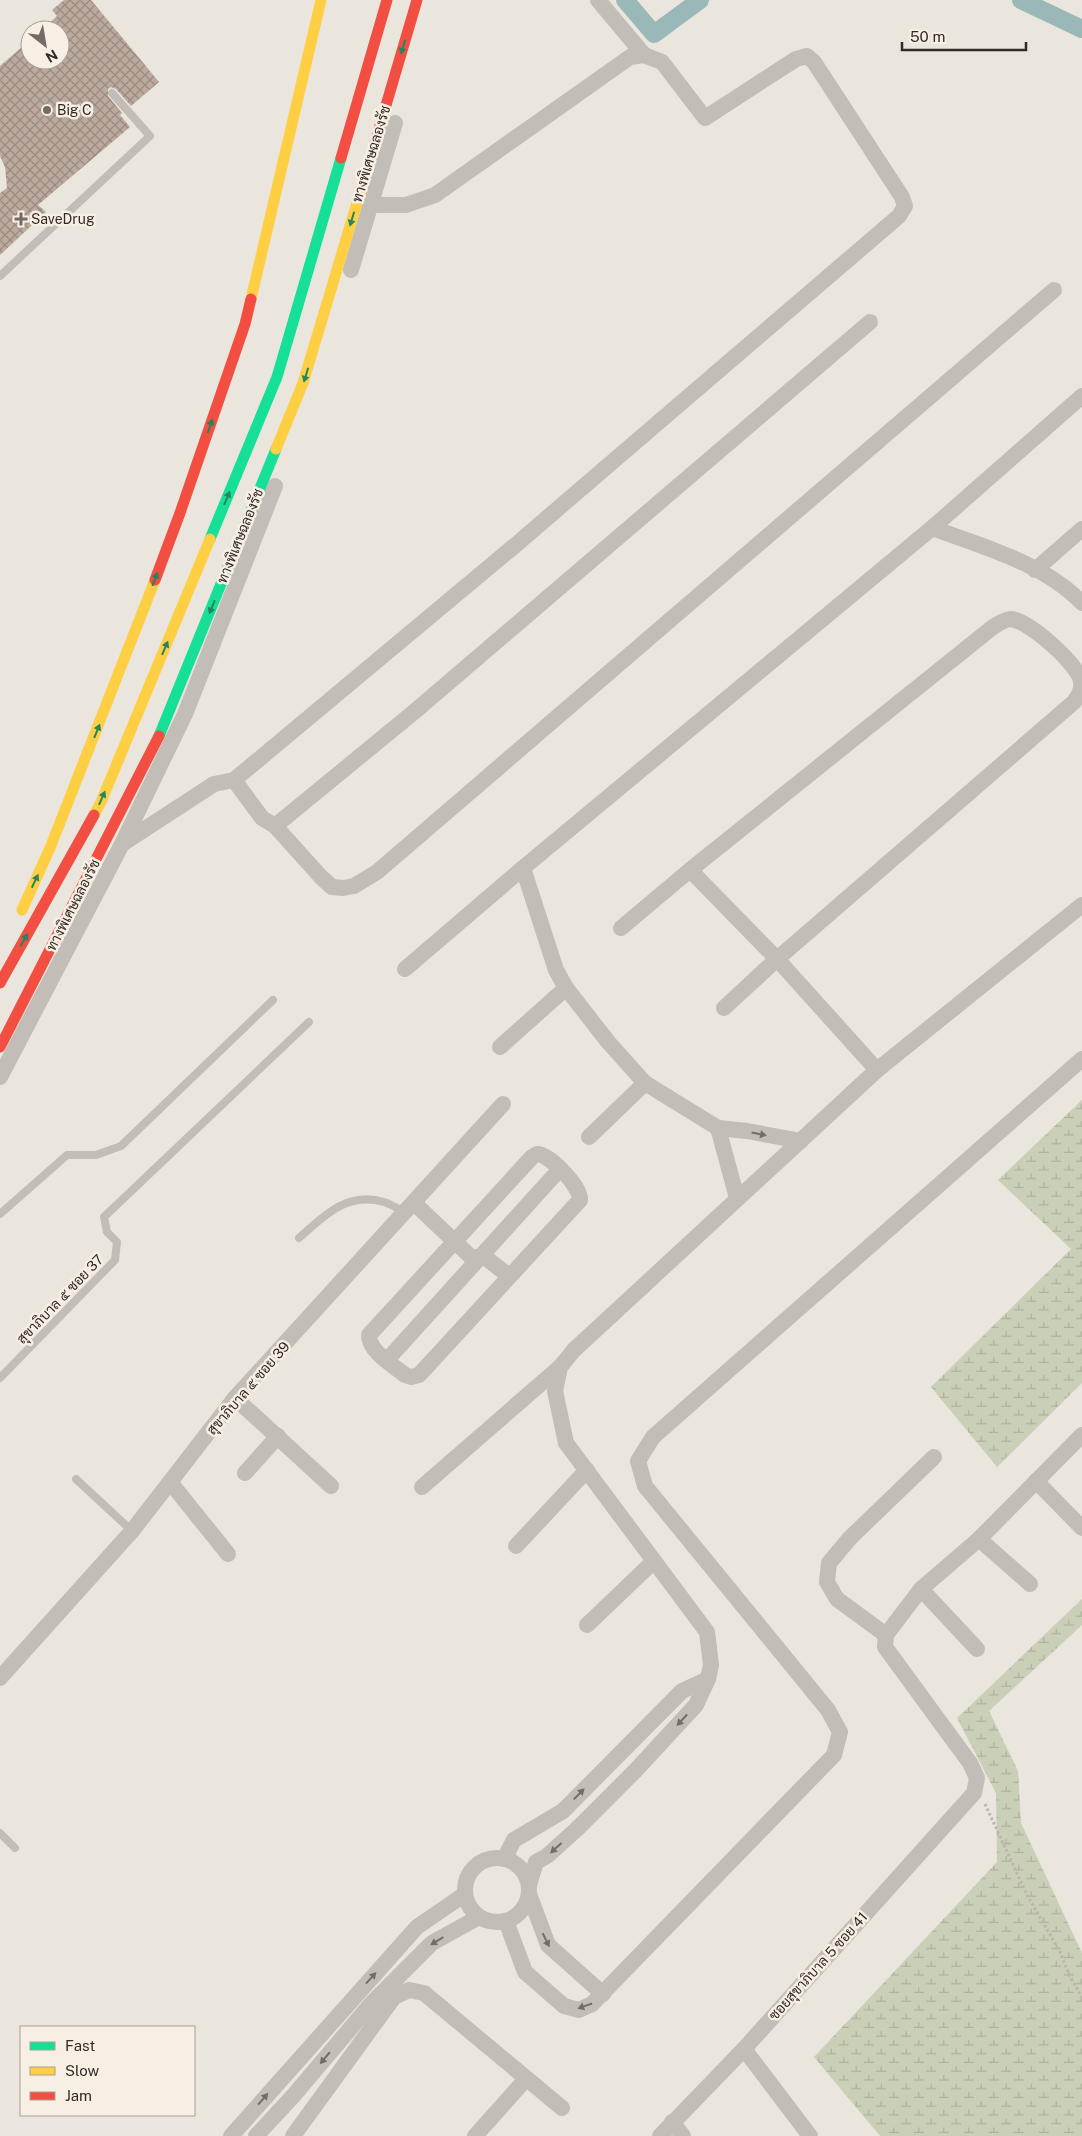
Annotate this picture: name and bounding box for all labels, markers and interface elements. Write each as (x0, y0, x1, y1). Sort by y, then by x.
north arrow (20, 20, 70, 70)
scale bar (902, 20, 1026, 52)
text: 50 m (910, 28, 945, 45)
one-way arrow (399, 39, 407, 54)
text: N (43, 46, 61, 66)
place label: Big C (57, 102, 92, 118)
marker: Big C (41, 104, 53, 116)
street label: ทางพิเศษฉลองรัช (349, 104, 393, 204)
place label: SaveDrug (31, 211, 95, 227)
one-way arrow (347, 212, 355, 227)
marker: SaveDrug (15, 213, 27, 225)
one-way arrow (301, 368, 309, 383)
one-way arrow (206, 418, 214, 433)
street label: ทางพิเศษฉลองรัช (214, 486, 266, 586)
one-way arrow (223, 490, 231, 505)
one-way arrow (151, 571, 159, 586)
one-way arrow (207, 600, 215, 614)
one-way arrow (161, 641, 169, 655)
one-way arrow (93, 723, 101, 738)
one-way arrow (98, 791, 106, 805)
street label: ทางพิเศษฉลองรัช (43, 857, 103, 953)
one-way arrow (31, 874, 39, 888)
one-way arrow (19, 933, 28, 947)
one-way arrow (752, 1130, 768, 1138)
street label: สุขาภิบาล ๕ ซอย 37 (13, 1251, 108, 1348)
street label: สุขาภิบาล ๕ ซอย 39 (203, 1338, 294, 1439)
one-way arrow (677, 1713, 688, 1726)
one-way arrow (573, 1789, 585, 1801)
one-way arrow (551, 1842, 563, 1854)
street label: ซอยสุขาภิบาล 5 ซอย 41 (765, 1909, 872, 2024)
one-way arrow (542, 1932, 551, 1947)
one-way arrow (430, 1936, 443, 1945)
one-way arrow (365, 1972, 376, 1984)
one-way arrow (577, 2002, 592, 2010)
legend (20, 2026, 195, 2116)
text: Fast (65, 2037, 95, 2054)
one-way arrow (320, 2052, 331, 2065)
text: Slow (65, 2062, 100, 2079)
text: Jam (65, 2087, 92, 2104)
one-way arrow (257, 2094, 269, 2106)

